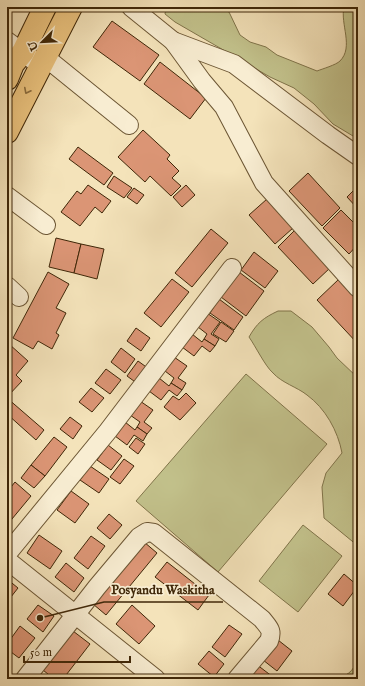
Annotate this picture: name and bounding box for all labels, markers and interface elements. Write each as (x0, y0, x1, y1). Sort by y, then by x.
north arrow (22, 22, 62, 62)
text: U (25, 38, 42, 54)
one-way arrow (25, 87, 32, 95)
callout: Posyandu Waskitha (104, 577, 223, 602)
text: Posyandu Waskitha (111, 582, 215, 599)
scale bar (24, 638, 130, 664)
text: 50 m (30, 645, 52, 660)

